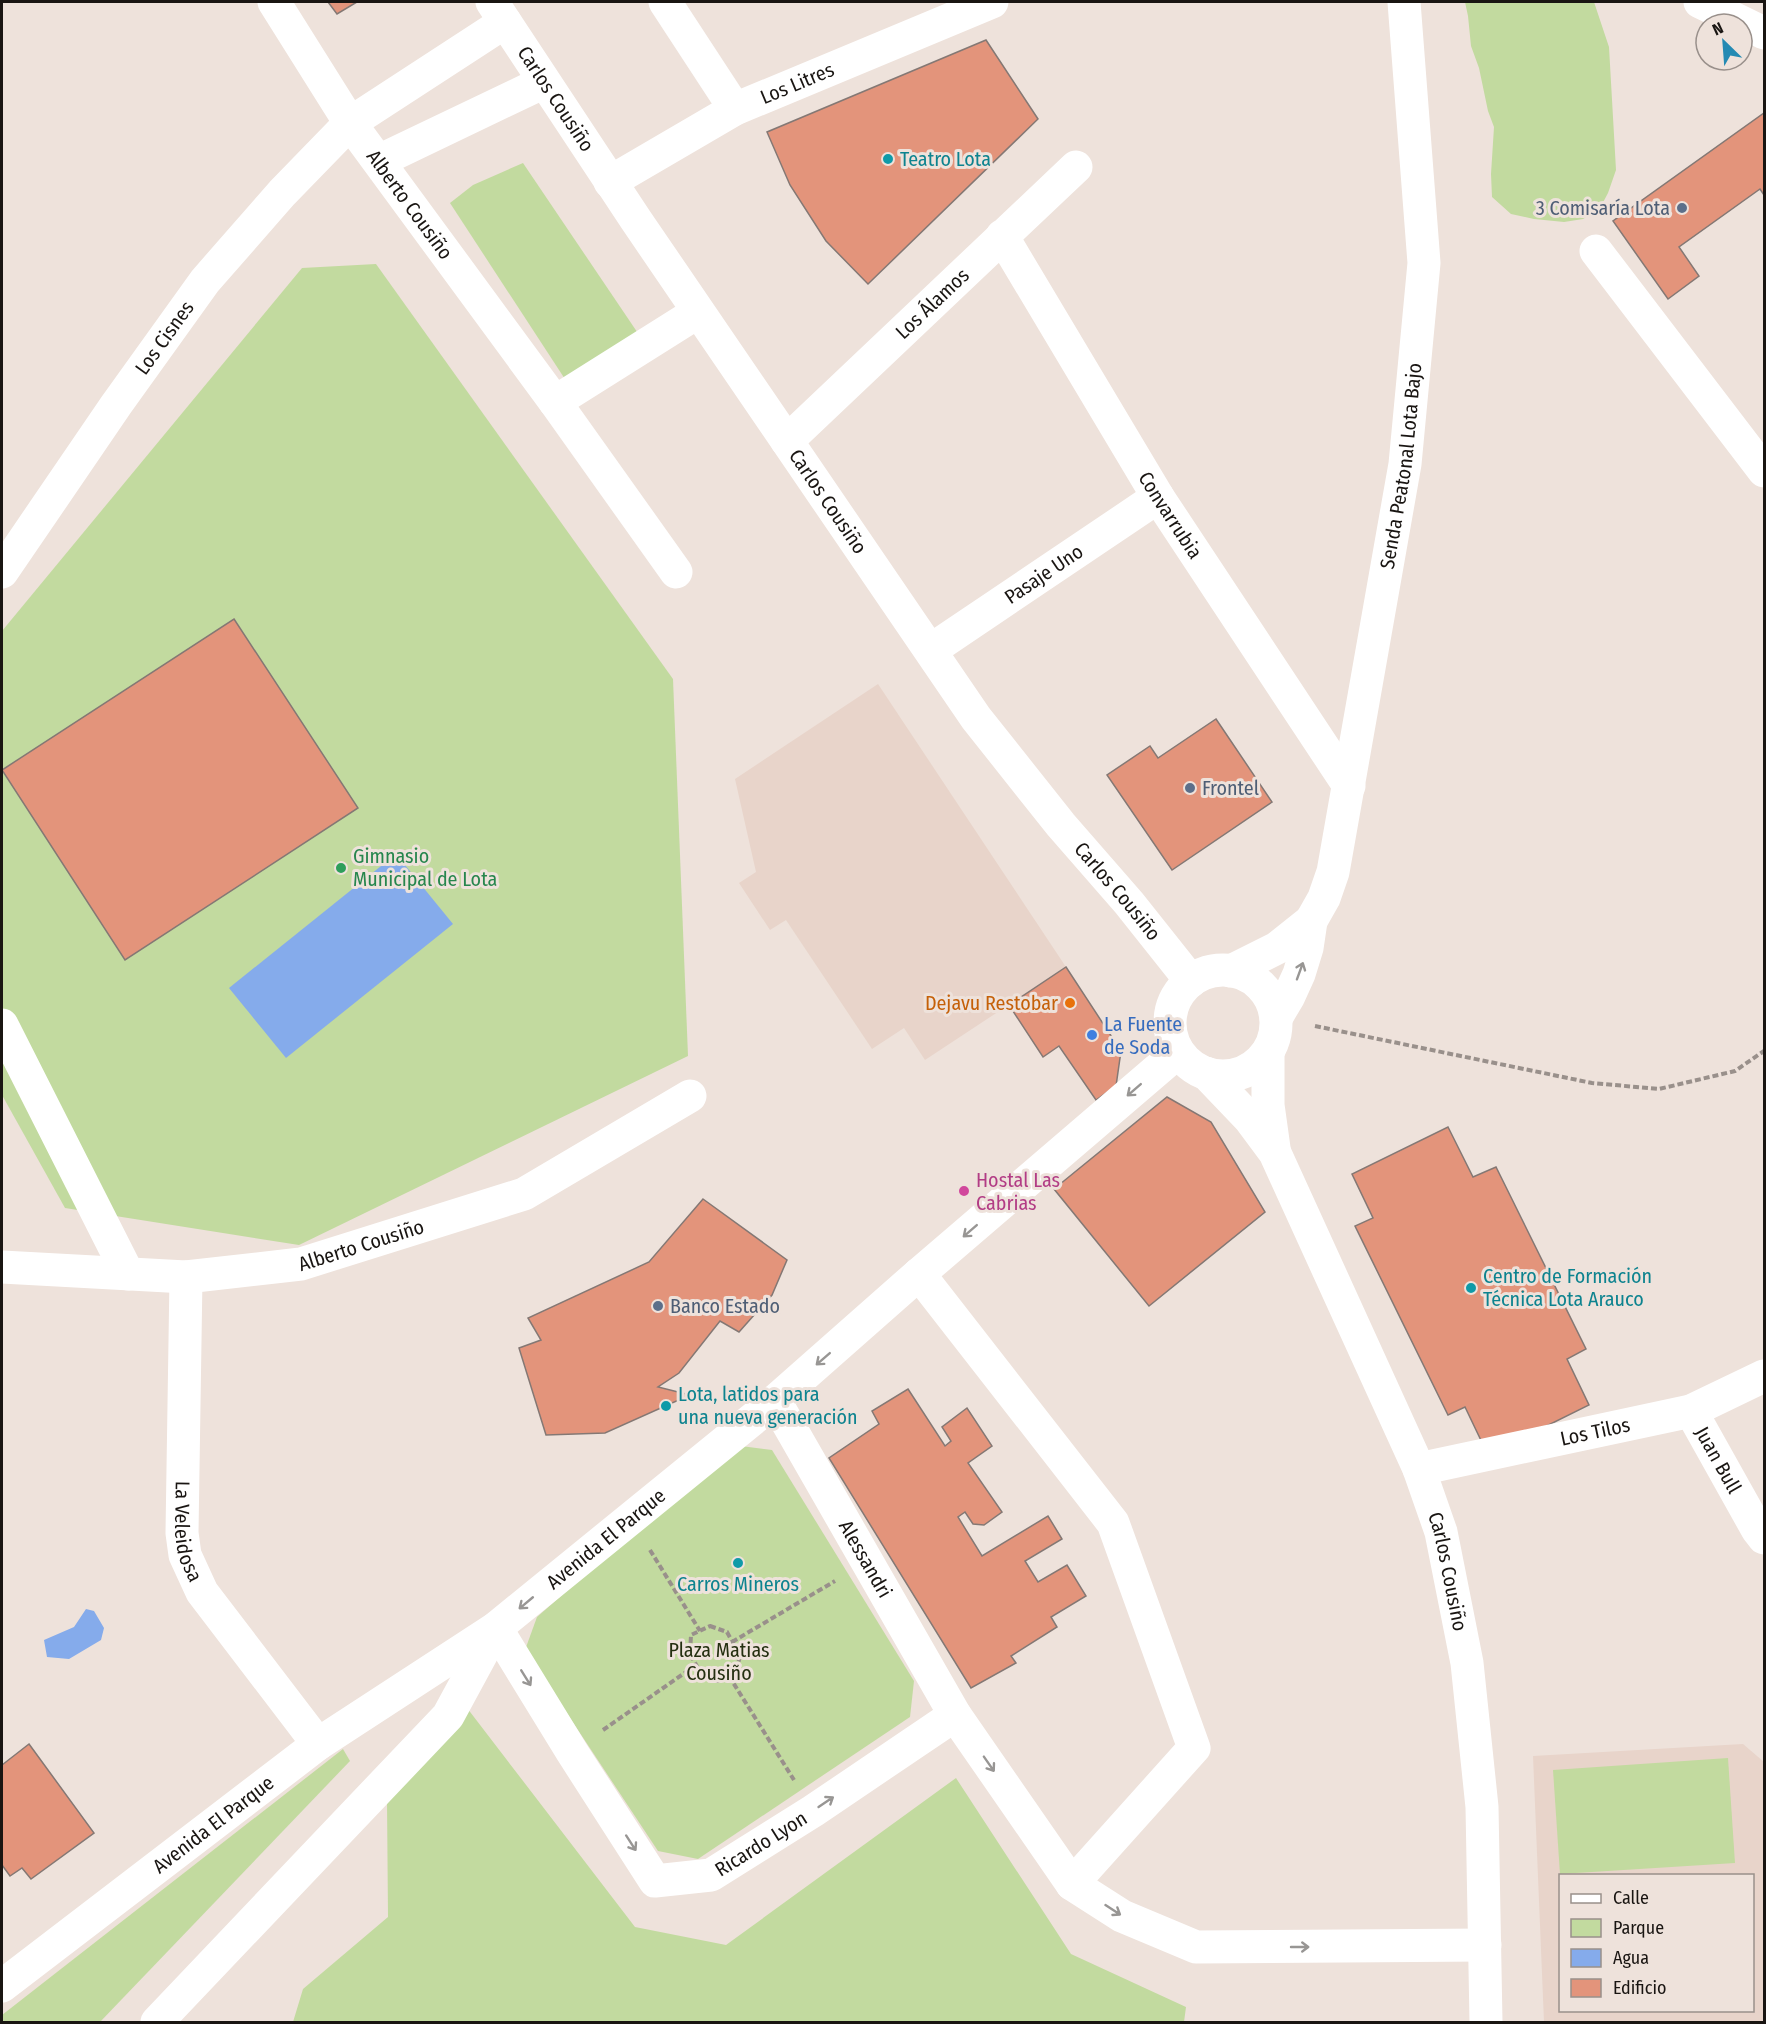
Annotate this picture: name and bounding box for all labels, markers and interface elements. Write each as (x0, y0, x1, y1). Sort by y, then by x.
north arrow (1694, 12, 1754, 72)
text: N (1710, 18, 1726, 39)
street label: Carlos Cousiño (513, 42, 599, 156)
street label: Los Litres (757, 57, 837, 109)
street label: Alberto Cousiño (362, 145, 458, 264)
place label: Teatro Lota (900, 147, 991, 171)
marker: Teatro Lota (881, 152, 895, 166)
place label: 3 Comisaría Lota (1536, 196, 1670, 220)
marker: 3 Comisaría Lota (1675, 201, 1689, 215)
street label: Los Álamos (890, 263, 974, 344)
street label: Los Cisnes (130, 296, 199, 379)
street label: Senda Peatonal Lota Bajo (1375, 362, 1427, 571)
street label: Carlos Cousiño (784, 445, 872, 558)
street label: Convarrubia (1134, 467, 1207, 563)
street label: Pasaje Uno (1000, 539, 1088, 609)
place label: Frontel (1202, 776, 1259, 800)
marker: Frontel (1183, 781, 1197, 795)
street label: Carlos Cousiño (1069, 837, 1166, 945)
place label: Gimnasio Municipal de Lota (353, 844, 497, 891)
marker: Gimnasio Municipal de Lota (334, 861, 348, 875)
one-way arrow (1295, 963, 1306, 981)
place label: Dejavu Restobar (925, 991, 1058, 1015)
marker: Dejavu Restobar (1063, 996, 1077, 1010)
place label: La Fuente de Soda (1104, 1012, 1182, 1059)
marker: La Fuente de Soda (1085, 1028, 1099, 1042)
one-way arrow (1126, 1084, 1142, 1097)
place label: Hostal Las Cabrias (976, 1168, 1060, 1215)
marker: Hostal Las Cabrias (957, 1184, 971, 1198)
street label: Alberto Cousiño (295, 1214, 427, 1276)
one-way arrow (963, 1224, 978, 1238)
place label: Centro de Formación Técnica Lota Arauco (1483, 1264, 1652, 1311)
marker: Centro de Formación Técnica Lota Arauco (1464, 1281, 1478, 1295)
place label: Banco Estado (670, 1294, 780, 1318)
marker: Banco Estado (651, 1299, 665, 1313)
one-way arrow (816, 1352, 831, 1366)
place label: Lota, latidos para una nueva generación (678, 1382, 858, 1429)
marker: Lota, latidos para una nueva generación (659, 1399, 673, 1413)
street label: Los Tilos (1558, 1412, 1632, 1451)
street label: Juan Bull (1690, 1422, 1747, 1498)
street label: La Veleidosa (170, 1481, 208, 1585)
street label: Avenida El Parque (542, 1483, 670, 1594)
street label: Carlos Cousiño (1423, 1509, 1472, 1633)
street label: Alessandri (834, 1516, 897, 1602)
marker: Carros Mineros (731, 1556, 745, 1570)
place label: Carros Mineros (677, 1572, 799, 1596)
one-way arrow (519, 1596, 535, 1609)
park label: Plaza Matias Cousiño (668, 1638, 770, 1685)
one-way arrow (521, 1669, 533, 1686)
one-way arrow (983, 1755, 995, 1771)
street label: Avenida El Parque (148, 1770, 278, 1878)
one-way arrow (817, 1796, 833, 1808)
street label: Ricardo Lyon (710, 1806, 811, 1882)
one-way arrow (625, 1834, 637, 1851)
legend (1559, 1874, 1754, 2012)
text: Calle (1613, 1887, 1649, 1909)
one-way arrow (1104, 1904, 1121, 1916)
text: Parque (1613, 1917, 1664, 1939)
one-way arrow (1289, 1941, 1309, 1952)
text: Agua (1613, 1947, 1649, 1969)
text: Edificio (1613, 1977, 1666, 1999)

